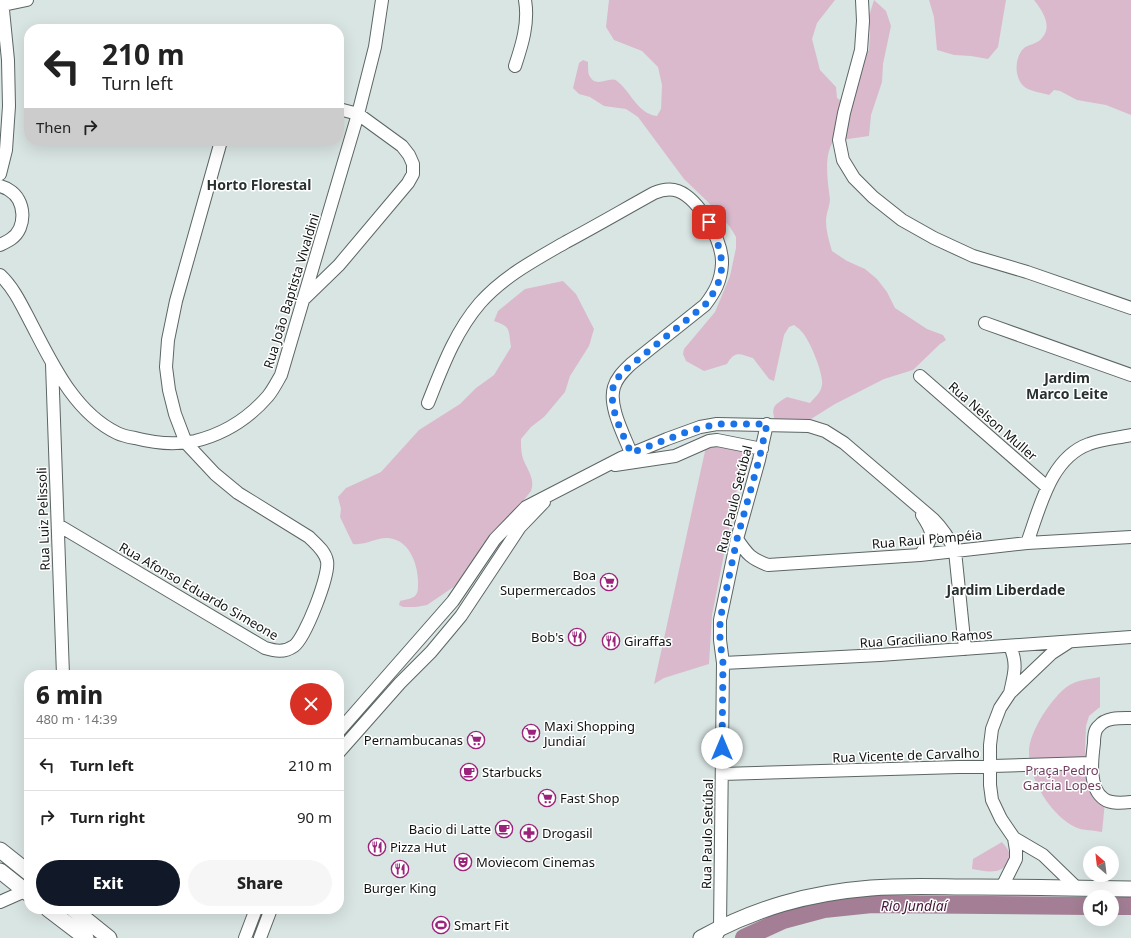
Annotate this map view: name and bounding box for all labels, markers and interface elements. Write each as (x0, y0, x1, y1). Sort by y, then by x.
text: 210 m (102, 35, 185, 73)
icon: left (36, 40, 88, 92)
text: Turn left (102, 71, 173, 95)
icon: right (79, 116, 101, 138)
text: Then (36, 117, 71, 137)
district label: Horto Florestal (207, 175, 311, 194)
pin (692, 205, 726, 239)
street label: Rua João Baptista Vivaldini (259, 211, 323, 371)
icon: arrive (698, 211, 720, 233)
district label: Jardim Marco Leite (1026, 368, 1108, 403)
street label: Rua Nelson Muller (945, 377, 1042, 465)
street label: Rua Paulo Setúbal (712, 443, 756, 555)
street label: Rua Luiz Pelissoli (32, 467, 54, 571)
street label: Rua Raul Pompéia (871, 525, 983, 553)
street label: Rua Afonso Eduardo Simeone (116, 538, 282, 644)
place label: Boa Supermercados (500, 566, 596, 599)
supermarket icon: Boa Supermercados (599, 572, 619, 592)
district label: Jardim Liberdade (945, 580, 1065, 599)
street label: Rua Graciliano Ramos (859, 624, 993, 652)
restaurant icon: Bob's (567, 627, 587, 647)
place label: Bob's (531, 628, 564, 646)
restaurant icon: Giraffas (601, 631, 621, 651)
place label: Giraffas (624, 632, 672, 650)
text: 6 min (36, 678, 103, 711)
button: close (290, 683, 332, 725)
text: 480 m · 14:39 (36, 710, 117, 728)
place label: Maxi Shopping Jundiaí (542, 717, 635, 750)
supermarket icon: Maxi Shopping Jundiaí (521, 723, 541, 743)
position arrow (701, 727, 743, 769)
supermarket icon: Pernambucanas (466, 730, 486, 750)
place label: Pernambucanas (364, 731, 463, 749)
street label: Rua Vicente de Carvalho (832, 743, 980, 767)
icon: left (36, 754, 58, 776)
text: Turn left (70, 755, 134, 775)
text: 210 m (288, 755, 332, 775)
park label: Praça Pedro Garcia Lopes (1023, 761, 1101, 794)
cafe icon: Starbucks (459, 762, 479, 782)
place label: Starbucks (482, 763, 542, 781)
street label: Rua Paulo Setúbal (697, 779, 717, 889)
supermarket icon: Fast Shop (537, 788, 557, 808)
place label: Fast Shop (560, 789, 619, 807)
icon: right (36, 806, 58, 828)
text: Turn right (70, 807, 145, 827)
text: 90 m (297, 807, 332, 827)
cafe icon: Bacio di Latte (494, 819, 514, 839)
place label: Bacio di Latte (409, 820, 491, 838)
pharmacy icon: Drogasil (519, 823, 539, 843)
place label: Drogasil (542, 824, 593, 842)
restaurant icon: Pizza Hut (367, 837, 387, 857)
place label: Pizza Hut (390, 838, 447, 856)
north arrow (1083, 846, 1119, 882)
map controls (1083, 846, 1119, 926)
theatre icon: Moviecom Cinemas (453, 852, 473, 872)
place label: Moviecom Cinemas (476, 853, 595, 871)
restaurant icon: Burger King (390, 859, 410, 879)
button: Exit (36, 860, 180, 906)
button: Share (188, 860, 332, 906)
place label: Burger King (363, 879, 437, 897)
button: sound (1083, 890, 1119, 926)
water label: Rio Jundiaí (881, 896, 950, 915)
sports icon: Smart Fit (431, 915, 451, 935)
place label: Smart Fit (454, 916, 509, 934)

